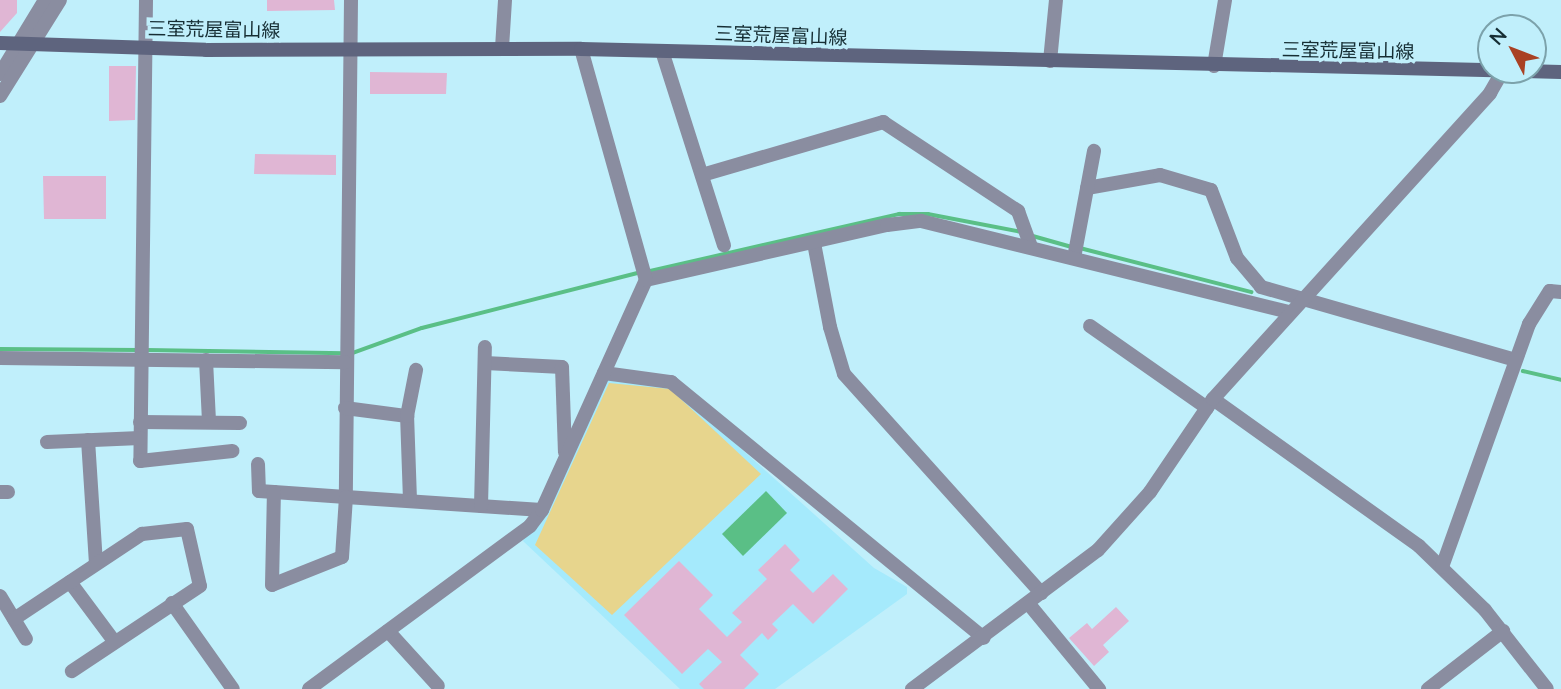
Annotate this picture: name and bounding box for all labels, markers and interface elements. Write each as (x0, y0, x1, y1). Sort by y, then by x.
north arrow (1477, 14, 1547, 84)
street label: 三室荒屋富山線 (147, 16, 281, 42)
street label: 三室荒屋富山線 (714, 21, 848, 49)
text: N (1484, 23, 1511, 49)
street label: 三室荒屋富山線 (1281, 37, 1415, 63)

